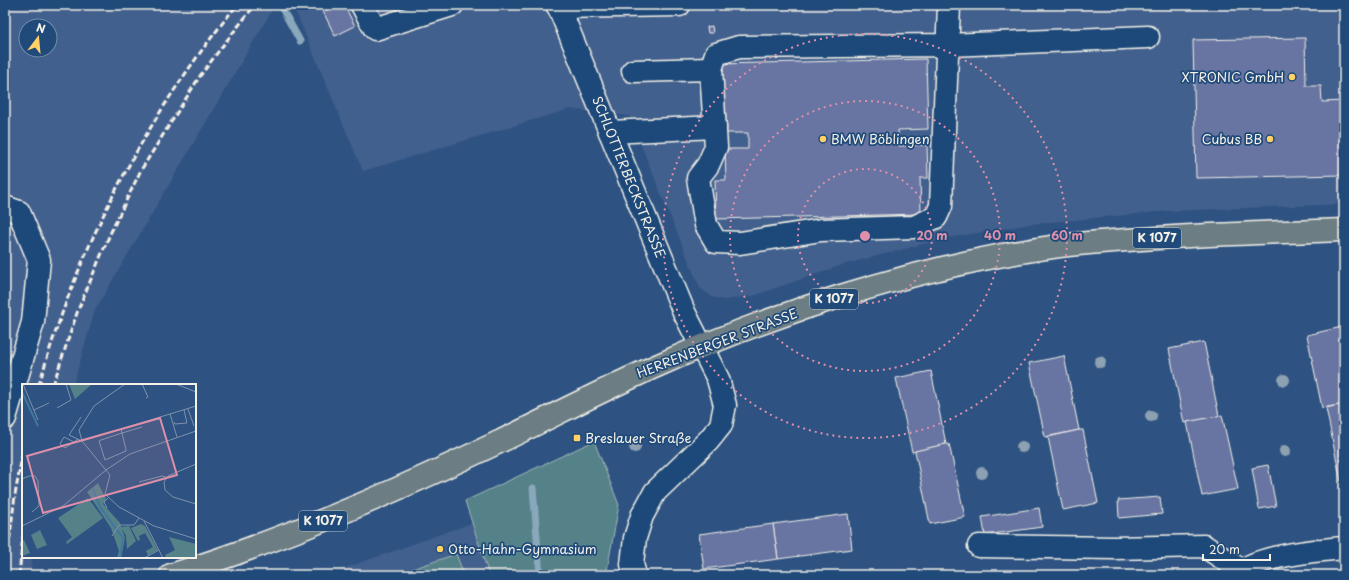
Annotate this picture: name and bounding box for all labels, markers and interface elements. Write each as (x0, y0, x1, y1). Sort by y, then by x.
north arrow (18, 18, 58, 58)
text: N (34, 19, 48, 37)
place label: XTRONIC GmbH (1182, 67, 1284, 86)
marker: XTRONIC GmbH (1287, 72, 1297, 82)
street label: SCHLOTTERBECKSTRASSE (588, 93, 671, 261)
place label: BMW Böblingen (831, 129, 930, 148)
place label: Cubus BB (1202, 129, 1262, 148)
marker: BMW Böblingen (818, 134, 828, 144)
marker: Cubus BB (1265, 134, 1275, 144)
text: 20 m (916, 226, 948, 244)
text: 40 m (984, 226, 1016, 244)
text: 60 m (1051, 226, 1083, 244)
road number: K 1077 (1133, 228, 1181, 248)
centre of rings (858, 229, 872, 243)
road number: K 1077 (810, 289, 858, 309)
street label: HERRENBERGER STRASSE (634, 303, 800, 382)
inset map (22, 384, 196, 558)
place label: Breslauer Straße (585, 428, 691, 447)
marker: Breslauer Straße (572, 433, 582, 443)
road number: K 1077 (299, 511, 347, 531)
scale bar (1203, 536, 1270, 562)
place label: Otto-Hahn-Gymnasium (448, 539, 597, 558)
text: 20 m (1209, 540, 1240, 558)
marker: Otto-Hahn-Gymnasium (435, 544, 445, 554)

